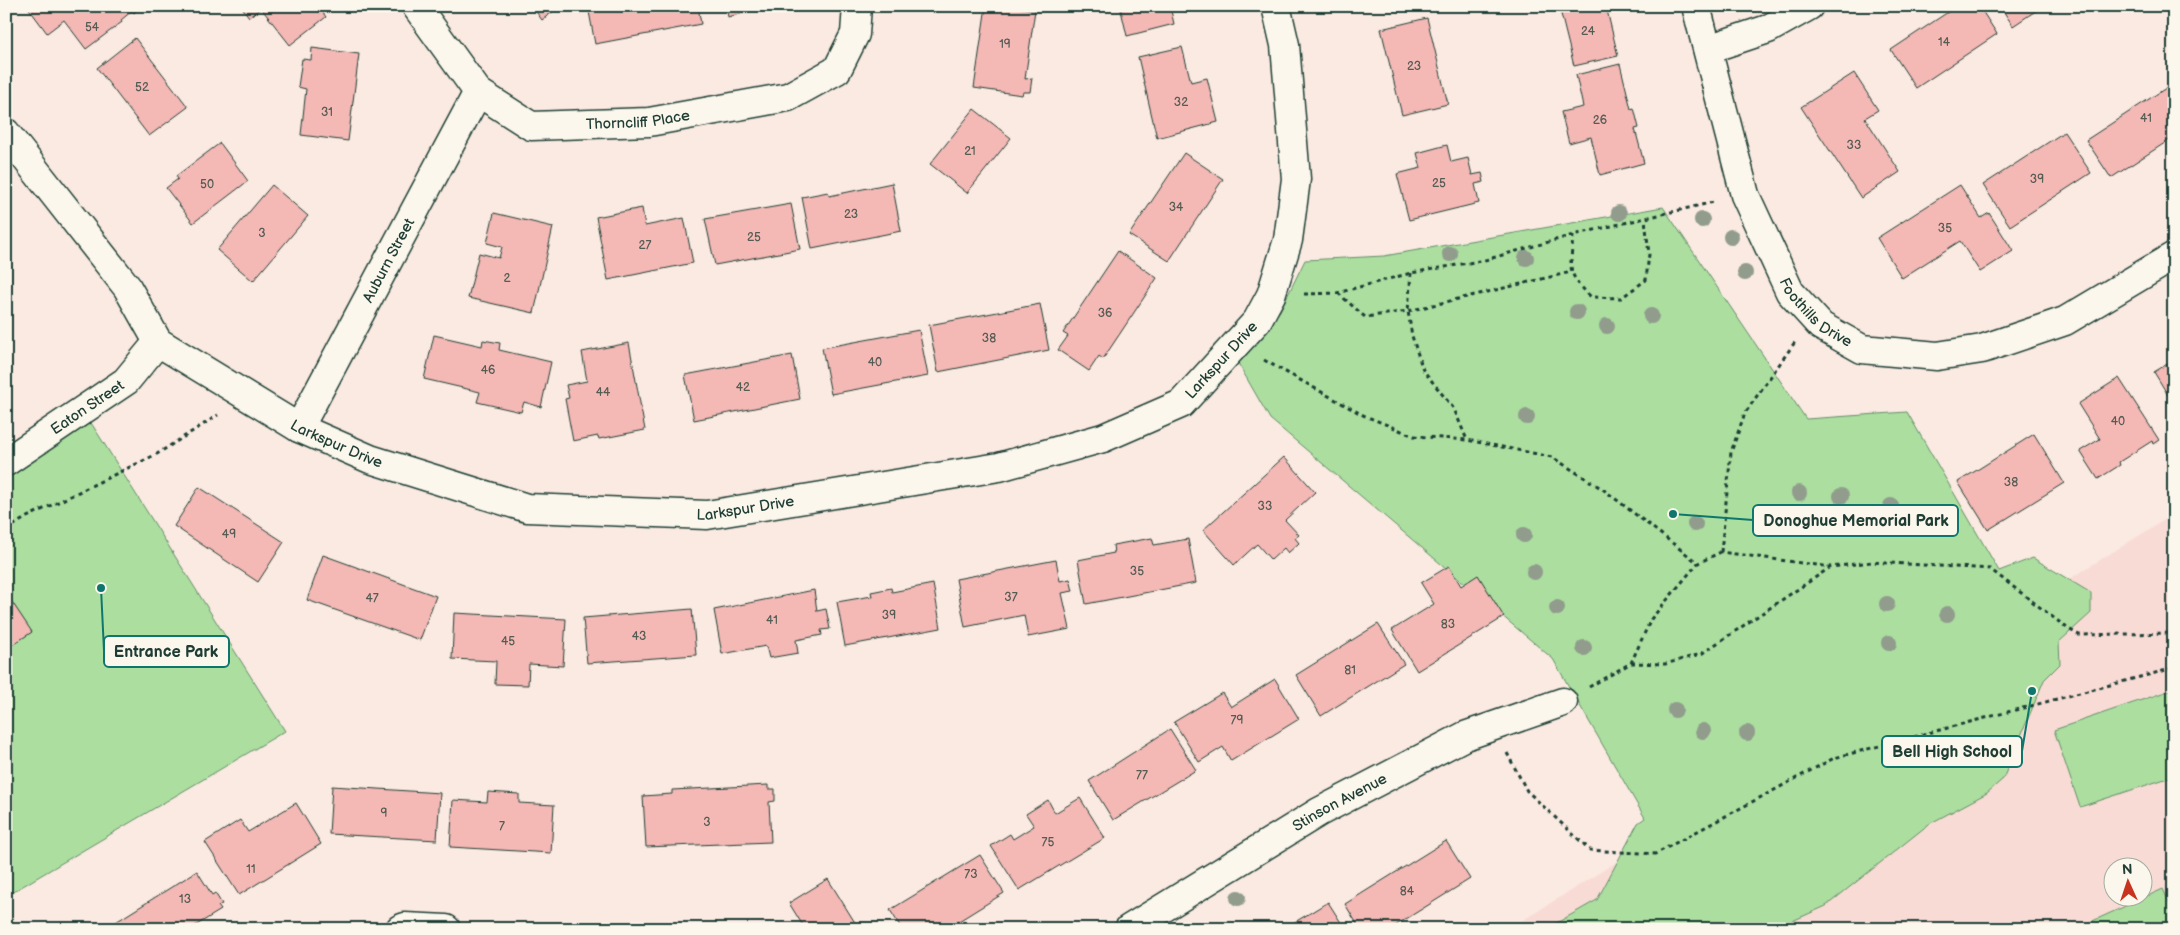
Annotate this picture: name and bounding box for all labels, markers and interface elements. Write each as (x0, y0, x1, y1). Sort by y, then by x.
house number: 54 (85, 20, 100, 35)
house number: 24 (1581, 24, 1596, 39)
house number: 14 (1938, 35, 1951, 50)
house number: 19 (999, 37, 1011, 52)
house number: 23 (1407, 59, 1421, 74)
house number: 52 (135, 80, 149, 95)
house number: 32 (1174, 95, 1188, 110)
house number: 31 (321, 105, 333, 120)
street label: Thorncliff Place (585, 105, 691, 134)
house number: 41 (2140, 111, 2152, 126)
house number: 26 (1593, 113, 1607, 128)
house number: 33 (1847, 138, 1861, 153)
house number: 21 (964, 144, 976, 159)
house number: 39 (2030, 172, 2044, 187)
house number: 25 (1432, 176, 1446, 191)
house number: 50 (200, 177, 214, 192)
house number: 34 (1169, 200, 1184, 215)
house number: 23 (844, 207, 858, 222)
street label: Auburn Street (358, 214, 419, 306)
house number: 35 (1938, 221, 1952, 236)
house number: 3 (258, 226, 266, 241)
house number: 25 (747, 230, 761, 245)
house number: 27 (639, 238, 652, 253)
house number: 2 (503, 271, 511, 286)
street label: Foothills Drive (1775, 275, 1856, 351)
house number: 36 (1098, 306, 1112, 321)
street label: Larkspur Drive (1181, 317, 1262, 403)
house number: 38 (982, 331, 996, 346)
house number: 40 (868, 355, 882, 370)
house number: 46 (481, 363, 495, 378)
street label: Eaton Street (47, 375, 128, 439)
house number: 42 (736, 380, 750, 395)
house number: 44 (596, 385, 611, 400)
house number: 40 (2111, 414, 2125, 429)
street label: Larkspur Drive (287, 415, 385, 472)
house number: 38 (2004, 475, 2018, 490)
street label: Larkspur Drive (696, 491, 796, 525)
house number: 33 (1258, 499, 1272, 514)
callout: Donoghue Memorial Park (1753, 505, 1958, 536)
text: Donoghue Memorial Park (1763, 512, 1949, 531)
house number: 49 (222, 527, 236, 542)
house number: 35 (1130, 564, 1144, 579)
house number: 37 (1004, 590, 1018, 605)
house number: 47 (365, 591, 379, 606)
house number: 39 (882, 608, 896, 623)
house number: 41 (766, 613, 778, 628)
house number: 83 (1441, 617, 1455, 632)
house number: 43 (632, 629, 646, 644)
house number: 45 (501, 634, 515, 649)
callout: Entrance Park (104, 636, 229, 667)
text: Entrance Park (114, 643, 219, 662)
house number: 81 (1344, 663, 1356, 678)
house number: 79 (1231, 713, 1243, 728)
callout: Bell High School (1882, 736, 2022, 767)
text: Bell High School (1892, 743, 2012, 762)
house number: 77 (1136, 768, 1148, 783)
street label: Stinson Avenue (1289, 769, 1390, 836)
house number: 9 (381, 806, 388, 821)
house number: 3 (703, 815, 711, 830)
house number: 7 (499, 819, 505, 834)
house number: 75 (1042, 835, 1055, 850)
north arrow (2102, 858, 2152, 908)
text: N (2122, 861, 2133, 878)
house number: 11 (246, 862, 256, 877)
house number: 73 (964, 867, 978, 882)
house number: 84 (1400, 884, 1415, 899)
house number: 13 (179, 892, 191, 907)

